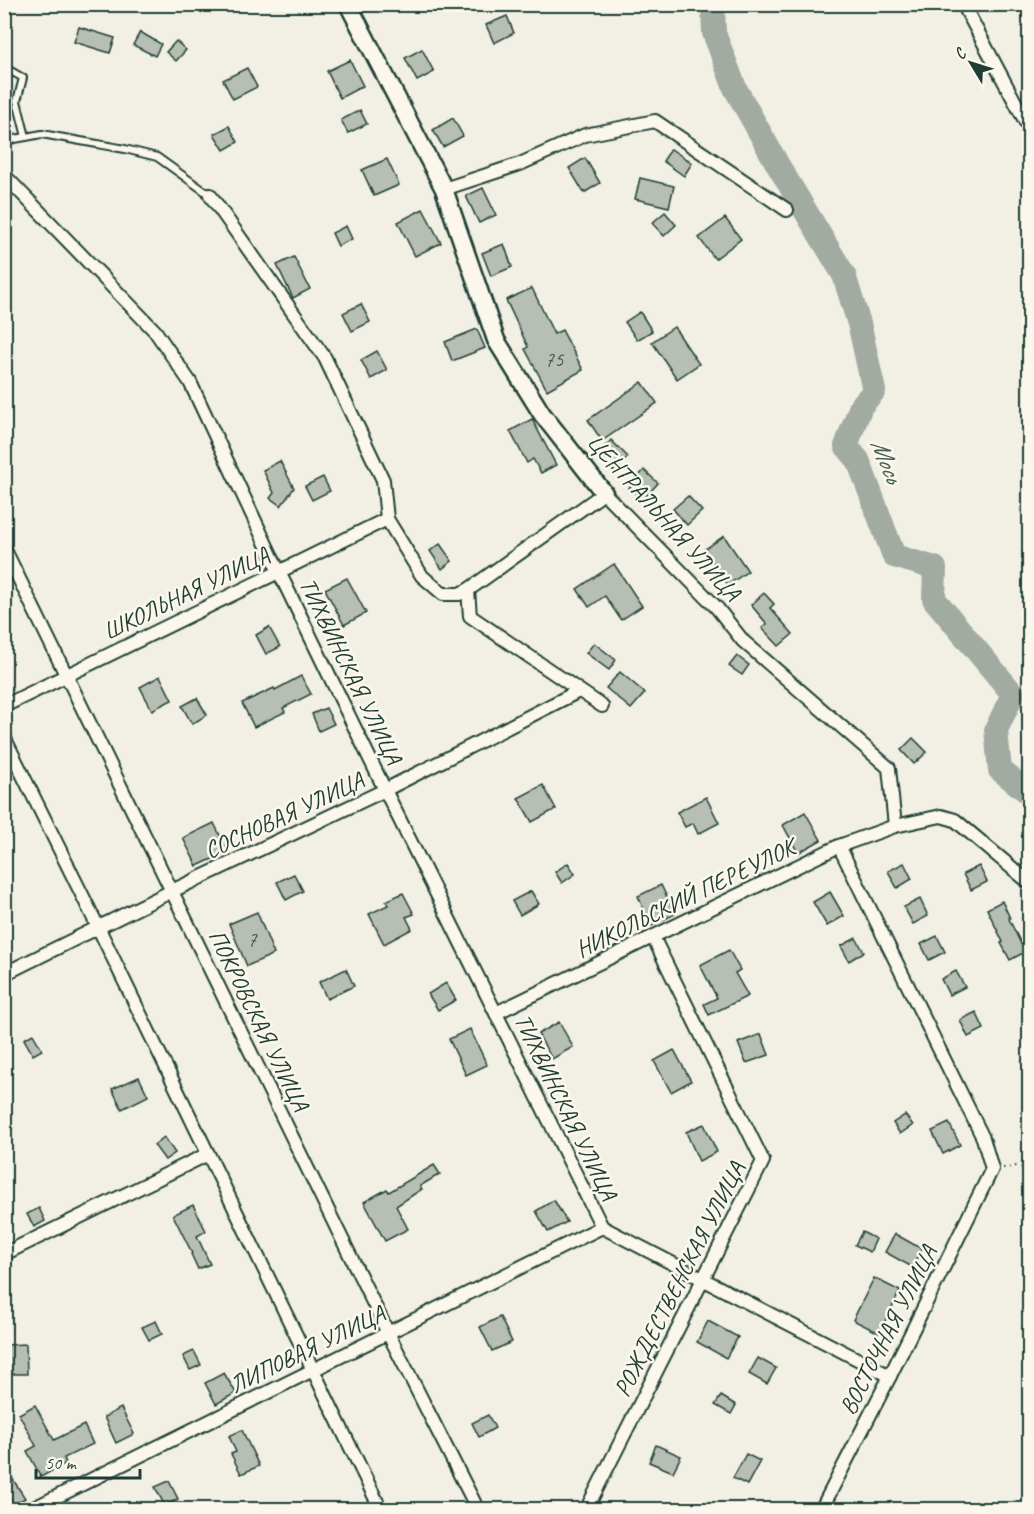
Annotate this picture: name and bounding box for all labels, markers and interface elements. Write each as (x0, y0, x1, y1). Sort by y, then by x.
north arrow (941, 33, 1001, 93)
text: С (950, 43, 972, 64)
house number: 75 (545, 346, 565, 372)
street label: ЦЕНТРАЛЬНАЯ УЛИЦА (581, 427, 748, 608)
water label: Мось (863, 434, 911, 490)
street label: ШКОЛЬНАЯ УЛИЦА (98, 539, 275, 646)
street label: ТИХВИНСКАЯ УЛИЦА (293, 573, 409, 770)
street label: СОСНОВАЯ УЛИЦА (200, 765, 369, 865)
street label: НИКОЛЬСКИЙ ПЕРЕУЛОК (570, 830, 804, 964)
street label: ПОКРОВСКАЯ УЛИЦА (202, 924, 316, 1117)
house number: 7 (247, 926, 258, 952)
street label: ТИХВИНСКАЯ УЛИЦА (508, 1009, 624, 1206)
street label: РОЖДЕСТВЕНСКАЯ УЛИЦА (607, 1156, 752, 1401)
street label: ВОСТОЧНАЯ УЛИЦА (832, 1240, 944, 1420)
street label: ЛИПОВАЯ УЛИЦА (224, 1298, 390, 1400)
scale bar (36, 1442, 140, 1480)
text: 50 m (45, 1452, 78, 1474)

